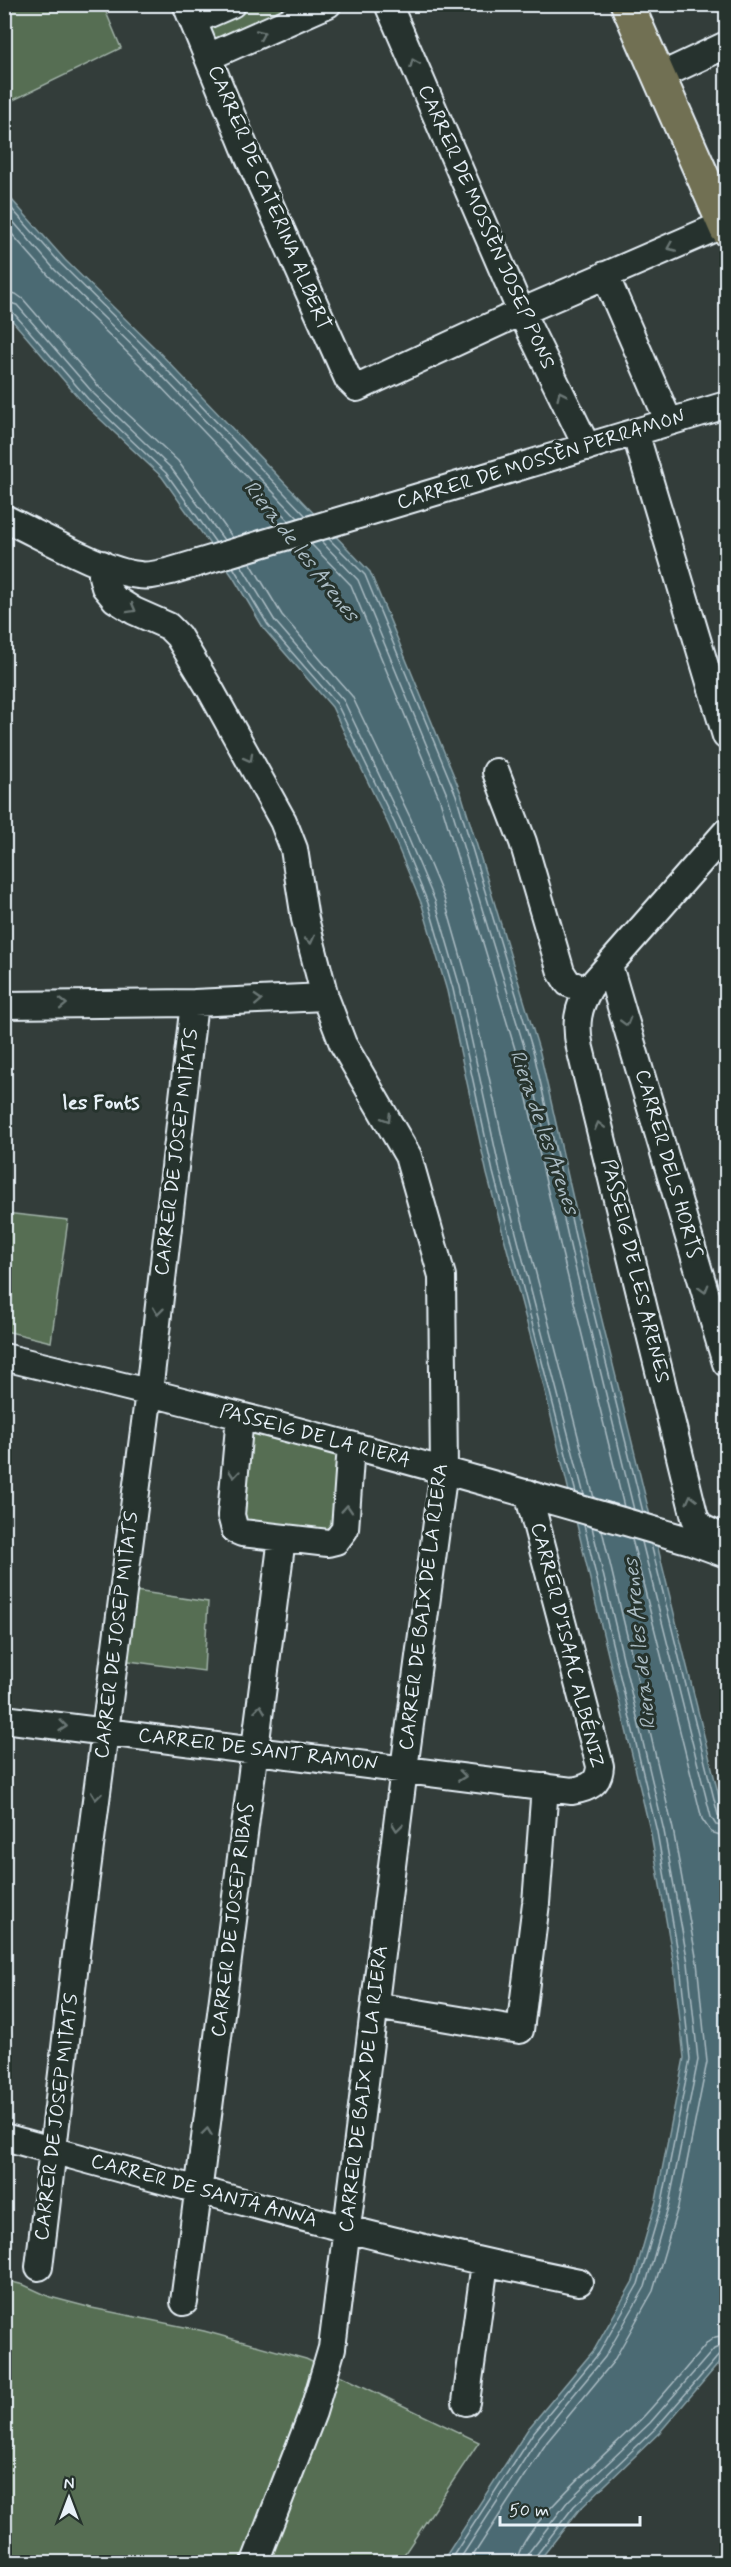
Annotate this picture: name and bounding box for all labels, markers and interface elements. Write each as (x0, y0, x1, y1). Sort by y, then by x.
one-way arrow (255, 29, 266, 41)
one-way arrow (409, 58, 421, 69)
street label: CARRER DE CATERINA ALBERT (201, 61, 337, 335)
street label: CARRER DE MOSSÈN JOSEP PONS (411, 80, 561, 374)
one-way arrow (666, 240, 677, 252)
one-way arrow (557, 390, 569, 401)
street label: CARRER DE MOSSÈN PERRAMON (394, 403, 688, 517)
water label: Riera de les Arenes (237, 475, 367, 629)
one-way arrow (126, 602, 136, 613)
one-way arrow (242, 752, 253, 762)
one-way arrow (303, 935, 316, 945)
one-way arrow (253, 993, 262, 1006)
one-way arrow (58, 998, 67, 1011)
one-way arrow (619, 1016, 631, 1027)
street label: CARRER DE JOSEP MITATS (148, 1027, 206, 1277)
water label: Riera de les Arenes (503, 1046, 586, 1220)
street label: CARRER DELS HORTS (628, 1066, 708, 1262)
district label: les Fonts (63, 1089, 140, 1117)
one-way arrow (379, 1112, 391, 1122)
one-way arrow (594, 1121, 607, 1131)
street label: PASSEIG DE LES ARENES (594, 1156, 676, 1386)
one-way arrow (697, 1283, 709, 1294)
one-way arrow (153, 1307, 165, 1316)
street label: PASSEIG DE LA RIERA (217, 1398, 413, 1474)
street label: CARRER DE BAIX DE LA RIERA (393, 1462, 455, 1752)
one-way arrow (228, 1469, 241, 1479)
one-way arrow (685, 1494, 698, 1504)
one-way arrow (340, 1505, 353, 1514)
street label: CARRER DE JOSEP MITATS (88, 1510, 146, 1760)
street label: CARRER D'ISAAC ALBÉNIZ (523, 1520, 611, 1771)
water label: Riera de les Arenes (617, 1554, 663, 1731)
one-way arrow (253, 1704, 265, 1713)
one-way arrow (58, 1719, 67, 1731)
street label: CARRER DE SANT RAMON (137, 1722, 379, 1778)
one-way arrow (457, 1770, 467, 1782)
one-way arrow (91, 1792, 103, 1801)
street label: CARRER DE JOSEP RIBAS (205, 1801, 261, 2039)
one-way arrow (391, 1822, 403, 1832)
street label: CARRER DE BAIX DE LA RIERA (333, 1944, 395, 2234)
street label: CARRER DE JOSEP MITATS (28, 1992, 86, 2242)
one-way arrow (200, 2127, 212, 2136)
street label: CARRER DE SANTA ANNA (88, 2148, 320, 2234)
north arrow (39, 2468, 99, 2528)
text: N (64, 2474, 74, 2495)
scale bar (500, 2489, 640, 2527)
text: 50 m (509, 2499, 549, 2523)

